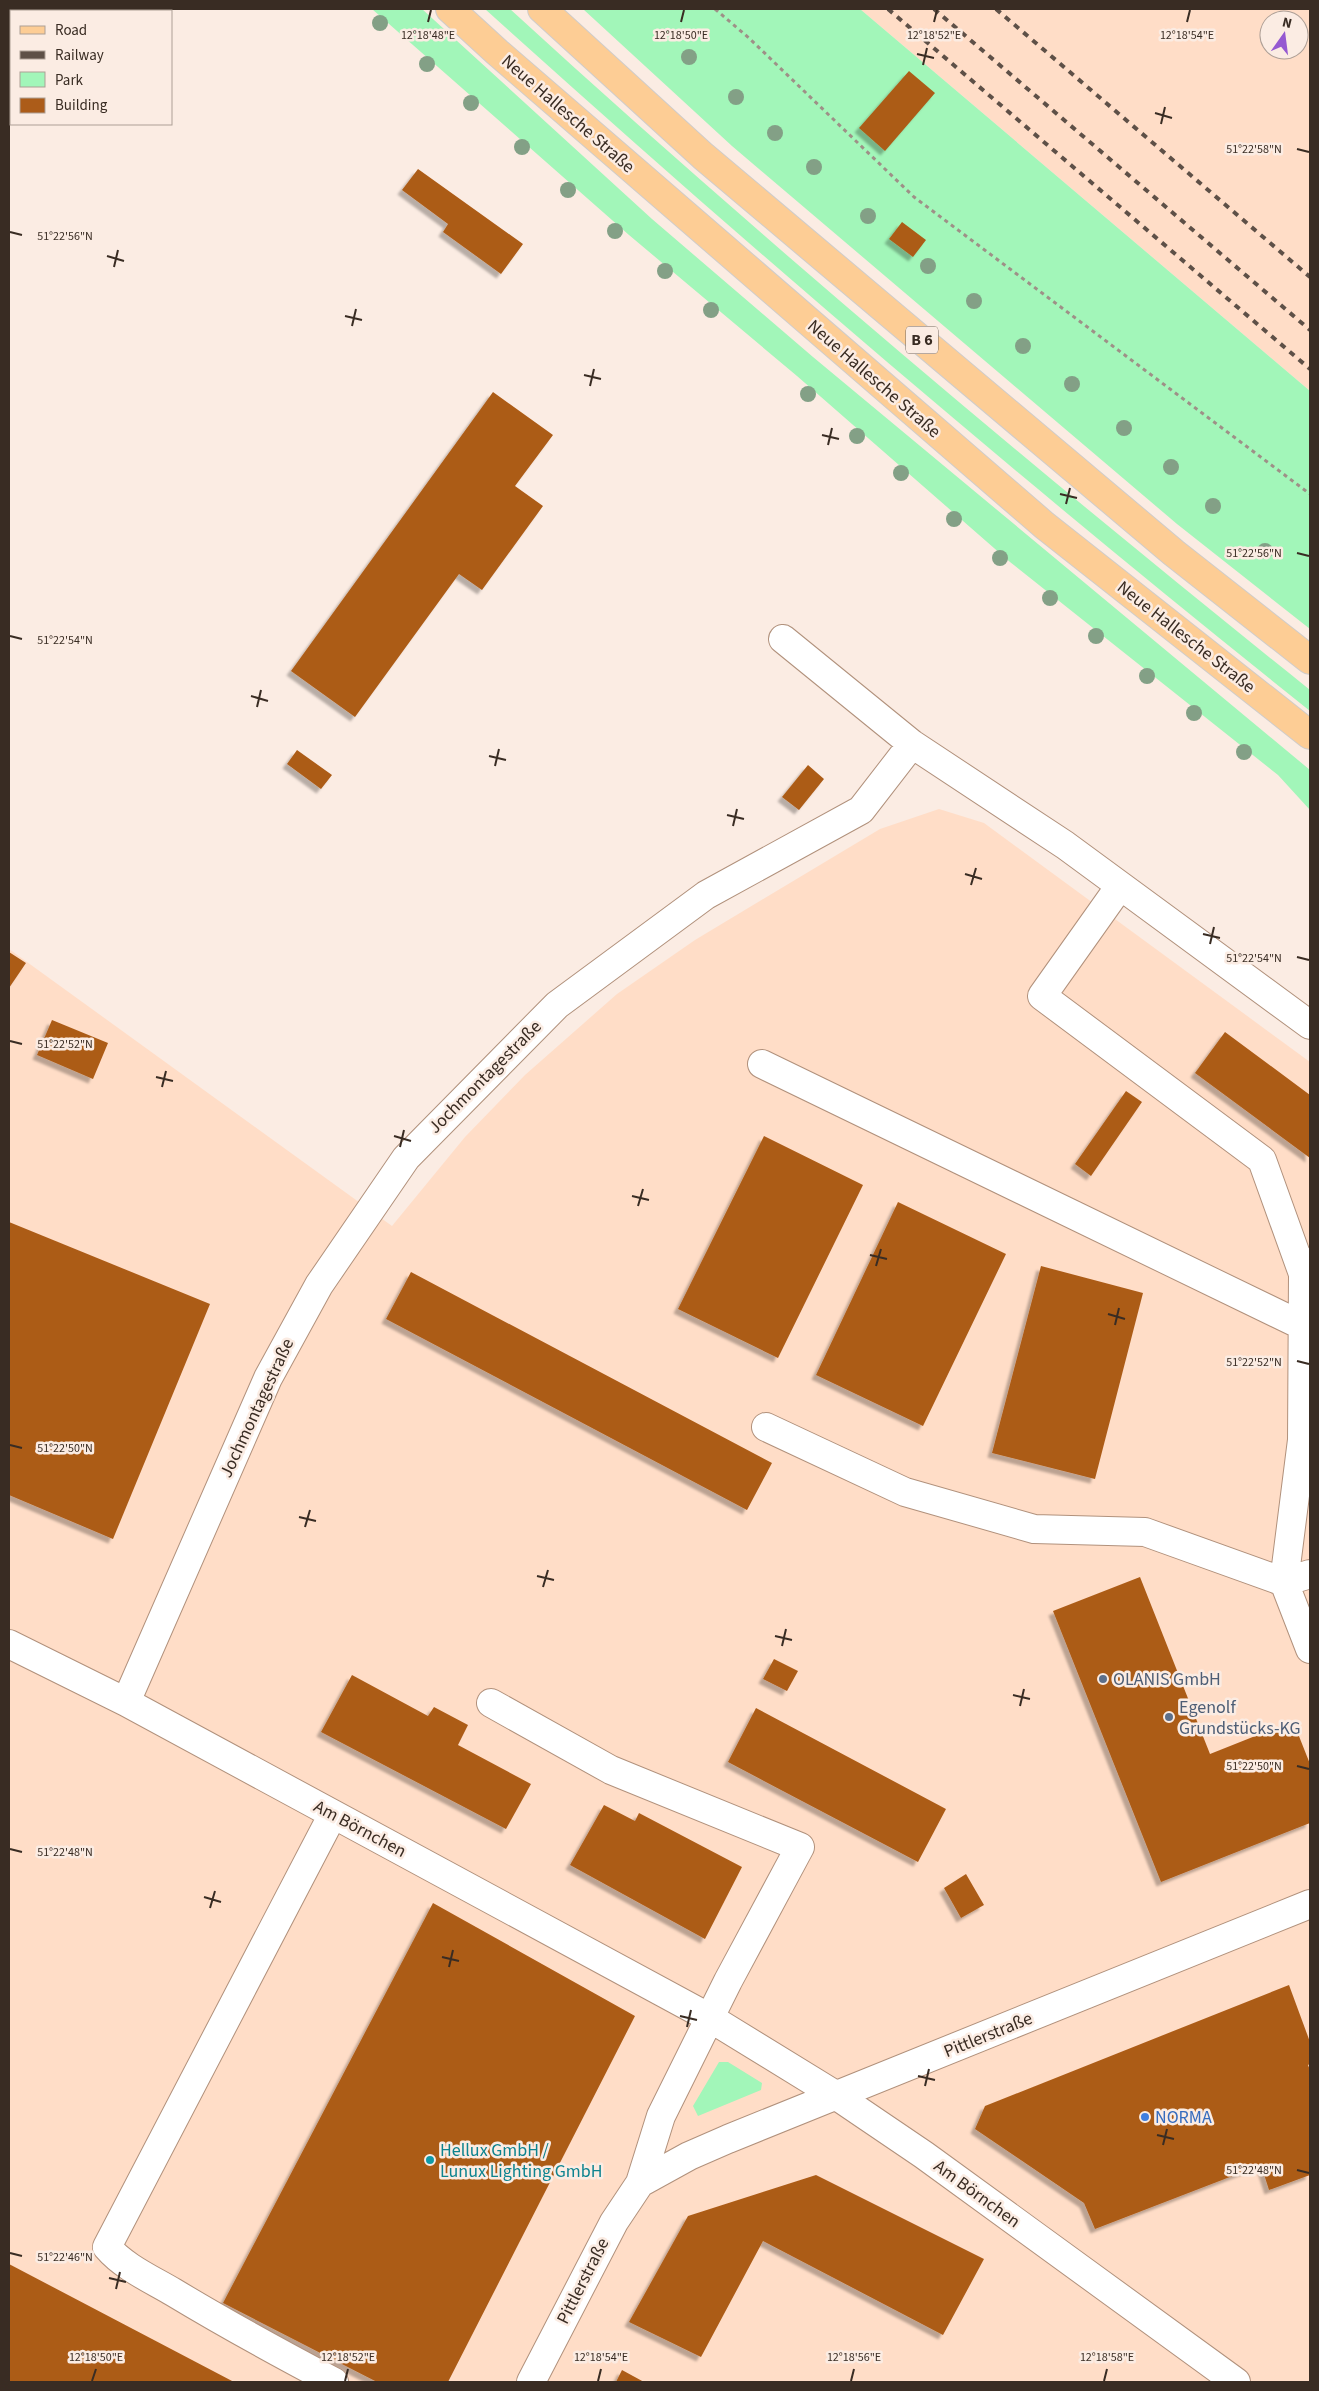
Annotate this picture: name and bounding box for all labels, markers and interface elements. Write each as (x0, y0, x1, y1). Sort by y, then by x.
legend (10, 10, 172, 125)
north arrow (1259, 10, 1309, 60)
text: N (1280, 13, 1294, 34)
text: Road (55, 20, 87, 41)
text: 12°18'48"E (401, 27, 455, 44)
text: 12°18'50"E (654, 27, 708, 44)
text: 12°18'52"E (907, 27, 961, 44)
text: 12°18'54"E (1160, 27, 1214, 44)
text: Railway (55, 45, 104, 66)
street label: Neue Hallesche Straße (496, 49, 640, 179)
text: Park (55, 70, 84, 91)
text: Building (55, 95, 108, 116)
text: 51°22'58"N (1226, 141, 1282, 158)
text: 51°22'56"N (37, 228, 93, 245)
street label: Neue Hallesche Straße (802, 314, 946, 444)
road number: B 6 (906, 326, 938, 354)
text: 51°22'56"N (1226, 545, 1282, 562)
street label: Neue Hallesche Straße (1112, 575, 1260, 699)
text: 51°22'54"N (37, 632, 93, 649)
text: 51°22'54"N (1226, 950, 1282, 967)
street label: Jochmontagestraße (423, 1015, 547, 1139)
text: 51°22'52"N (37, 1036, 93, 1053)
street label: Jochmontagestraße (214, 1334, 300, 1482)
text: 51°22'52"N (1226, 1354, 1282, 1371)
text: 51°22'50"N (37, 1440, 93, 1457)
place label: OLANIS GmbH (1113, 1667, 1221, 1692)
marker: OLANIS GmbH (1097, 1673, 1109, 1685)
place label: Egenolf Grundstücks-KG (1179, 1695, 1301, 1741)
marker: Egenolf Grundstücks-KG (1163, 1711, 1175, 1723)
text: 51°22'50"N (1226, 1758, 1282, 1775)
street label: Am Börnchen (309, 1794, 411, 1864)
text: 51°22'48"N (37, 1844, 93, 1861)
street label: Pittlerstraße (940, 2006, 1036, 2064)
place label: NORMA (1155, 2105, 1212, 2130)
marker: NORMA (1139, 2111, 1151, 2123)
place label: Hellux GmbH / Lunux Lighting GmbH (440, 2138, 602, 2184)
marker: Hellux GmbH / Lunux Lighting GmbH (424, 2154, 436, 2166)
street label: Am Börnchen (929, 2154, 1025, 2234)
text: 51°22'48"N (1226, 2162, 1282, 2179)
street label: Pittlerstraße (551, 2234, 615, 2328)
text: 51°22'46"N (37, 2249, 93, 2266)
text: 12°18'50"E (69, 2349, 123, 2366)
text: 12°18'52"E (321, 2349, 375, 2366)
text: 12°18'54"E (574, 2349, 628, 2366)
text: 12°18'56"E (827, 2349, 881, 2366)
text: 12°18'58"E (1080, 2349, 1134, 2366)

